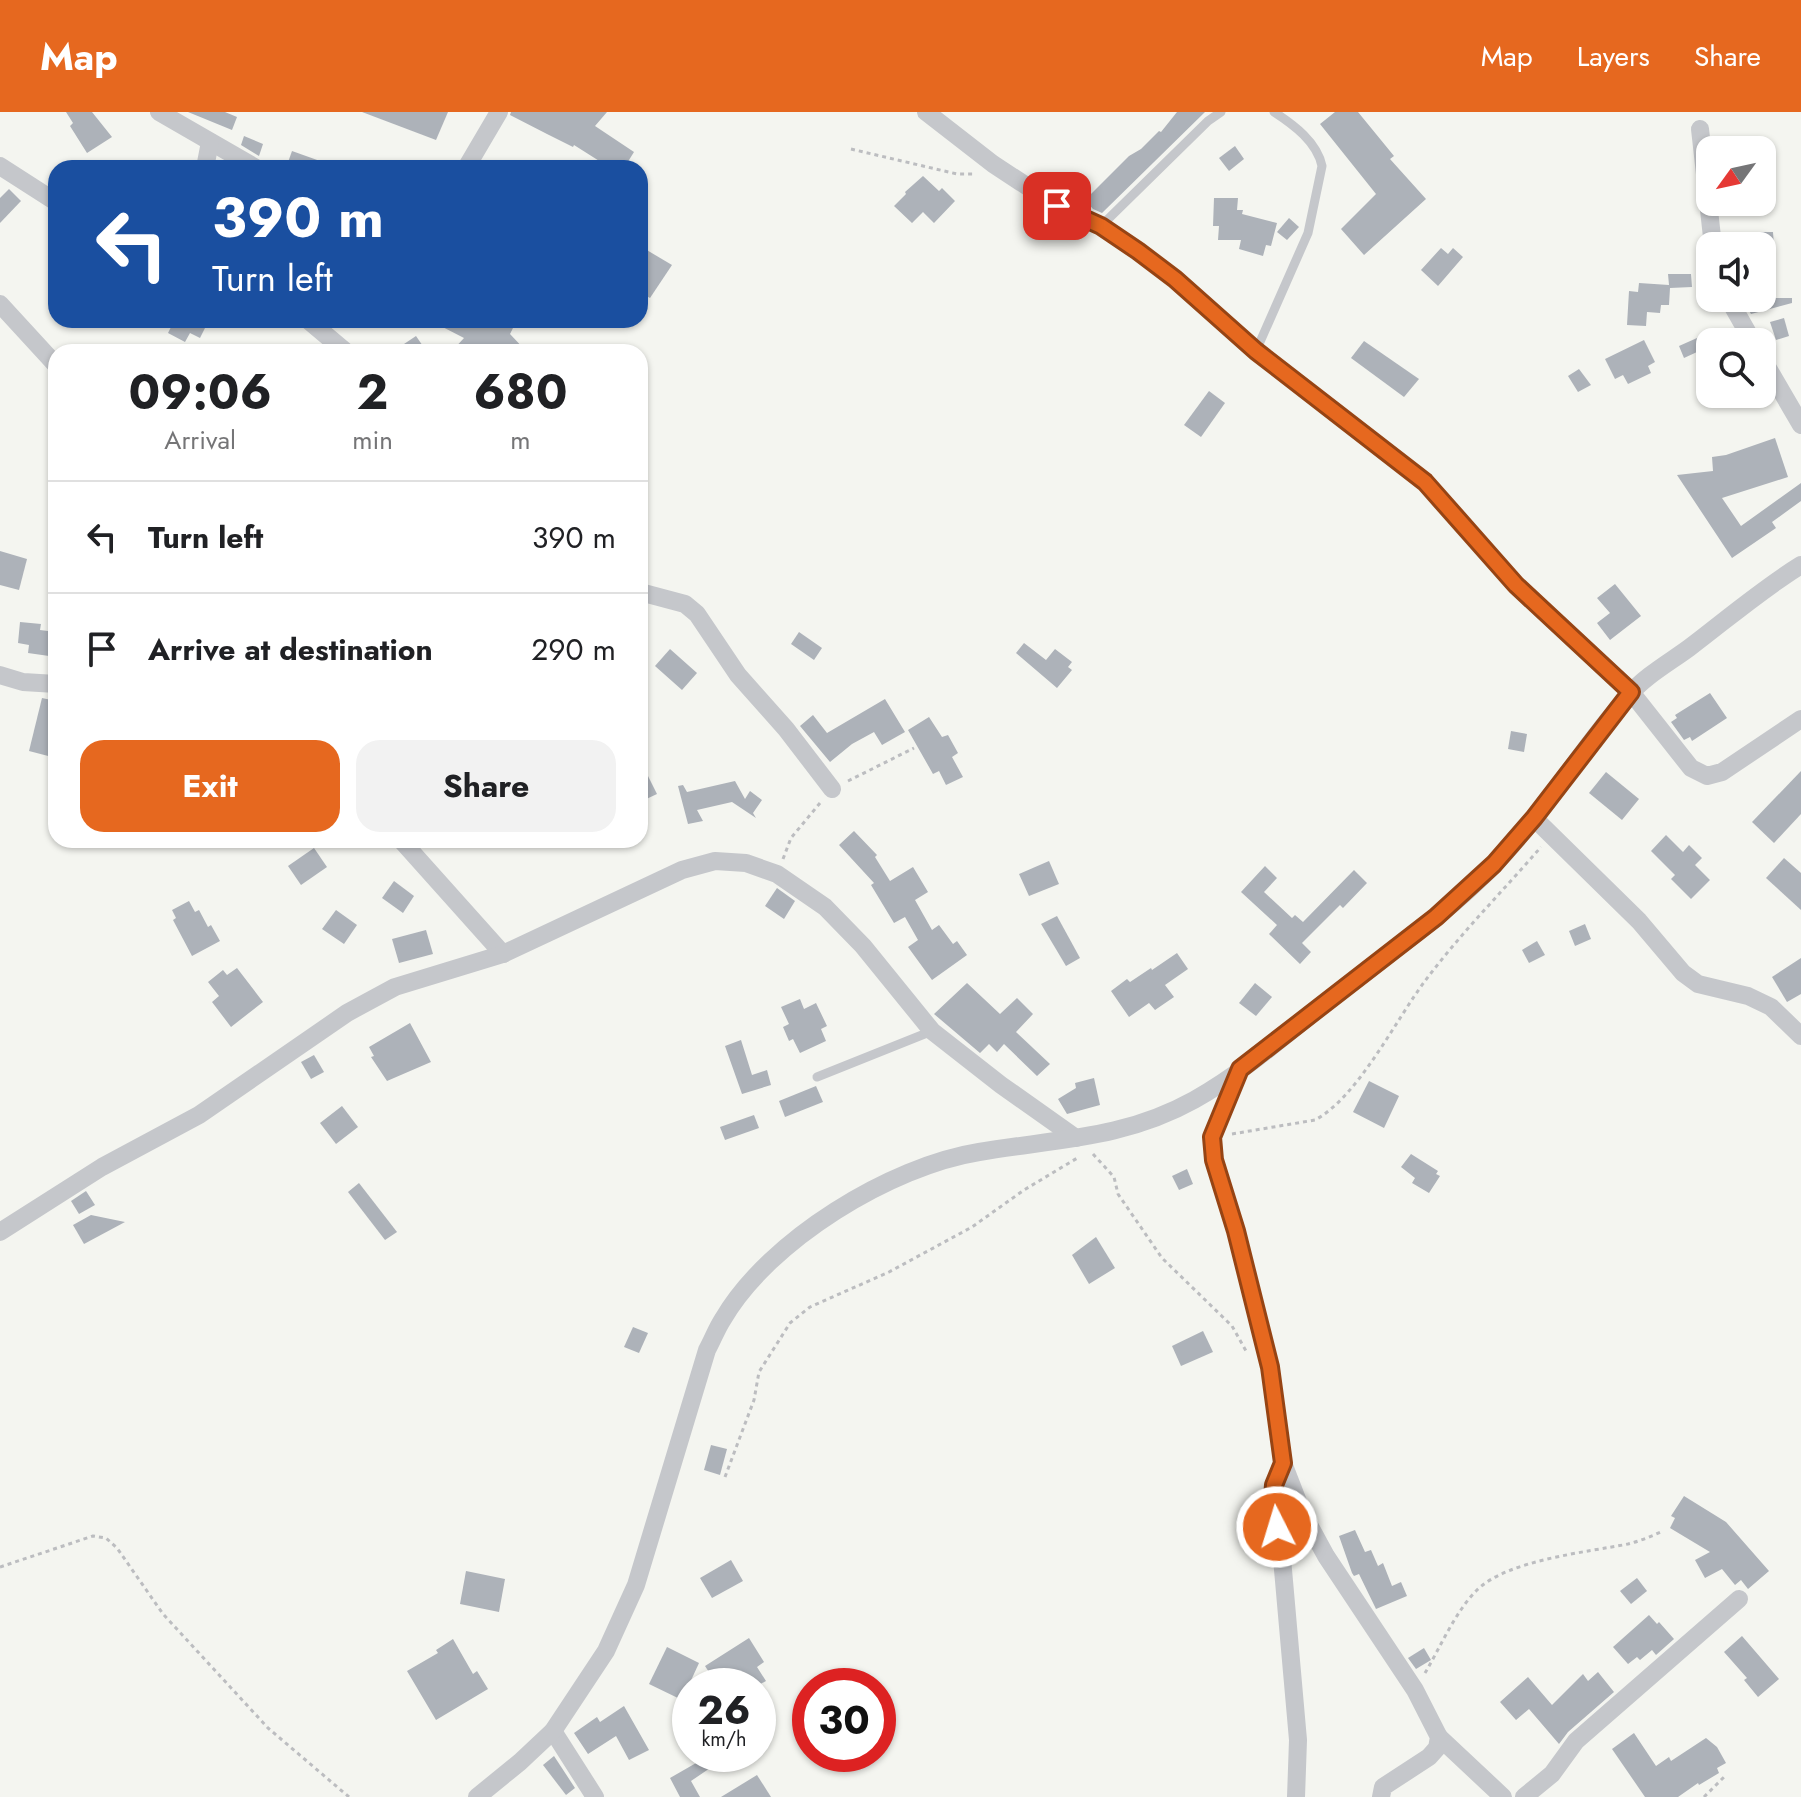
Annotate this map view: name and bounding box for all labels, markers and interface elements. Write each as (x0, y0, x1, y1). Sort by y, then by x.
text: Map (40, 29, 118, 84)
text: Map (1481, 36, 1533, 77)
text: Layers (1577, 36, 1650, 77)
text: Share (1694, 36, 1761, 77)
north arrow (1696, 136, 1776, 216)
map controls (1696, 136, 1776, 408)
pin (1023, 172, 1091, 240)
text: 390 m (212, 177, 384, 258)
icon: arrive (1035, 184, 1079, 228)
icon: left (80, 192, 184, 296)
button: sound (1696, 232, 1776, 312)
text: Turn left (212, 252, 333, 304)
button: search (1696, 328, 1776, 408)
text: 09:06 (129, 358, 272, 427)
text: 2 (357, 358, 388, 427)
text: 680 (473, 358, 567, 427)
text: Arrival (164, 421, 236, 459)
text: min (352, 421, 393, 459)
text: m (510, 421, 531, 459)
icon: left (80, 515, 124, 559)
text: Turn left (148, 516, 263, 559)
text: 390 m (532, 516, 616, 559)
icon: arrive (80, 627, 124, 671)
text: Arrive at destination (148, 628, 433, 671)
text: 290 m (531, 628, 616, 671)
button: Exit (80, 740, 340, 832)
button: Share (356, 740, 616, 832)
position arrow (1235, 1485, 1319, 1569)
speed limit sign: 30 (792, 1668, 896, 1772)
text: 26 (698, 1681, 751, 1739)
text: km/h (701, 1725, 747, 1754)

